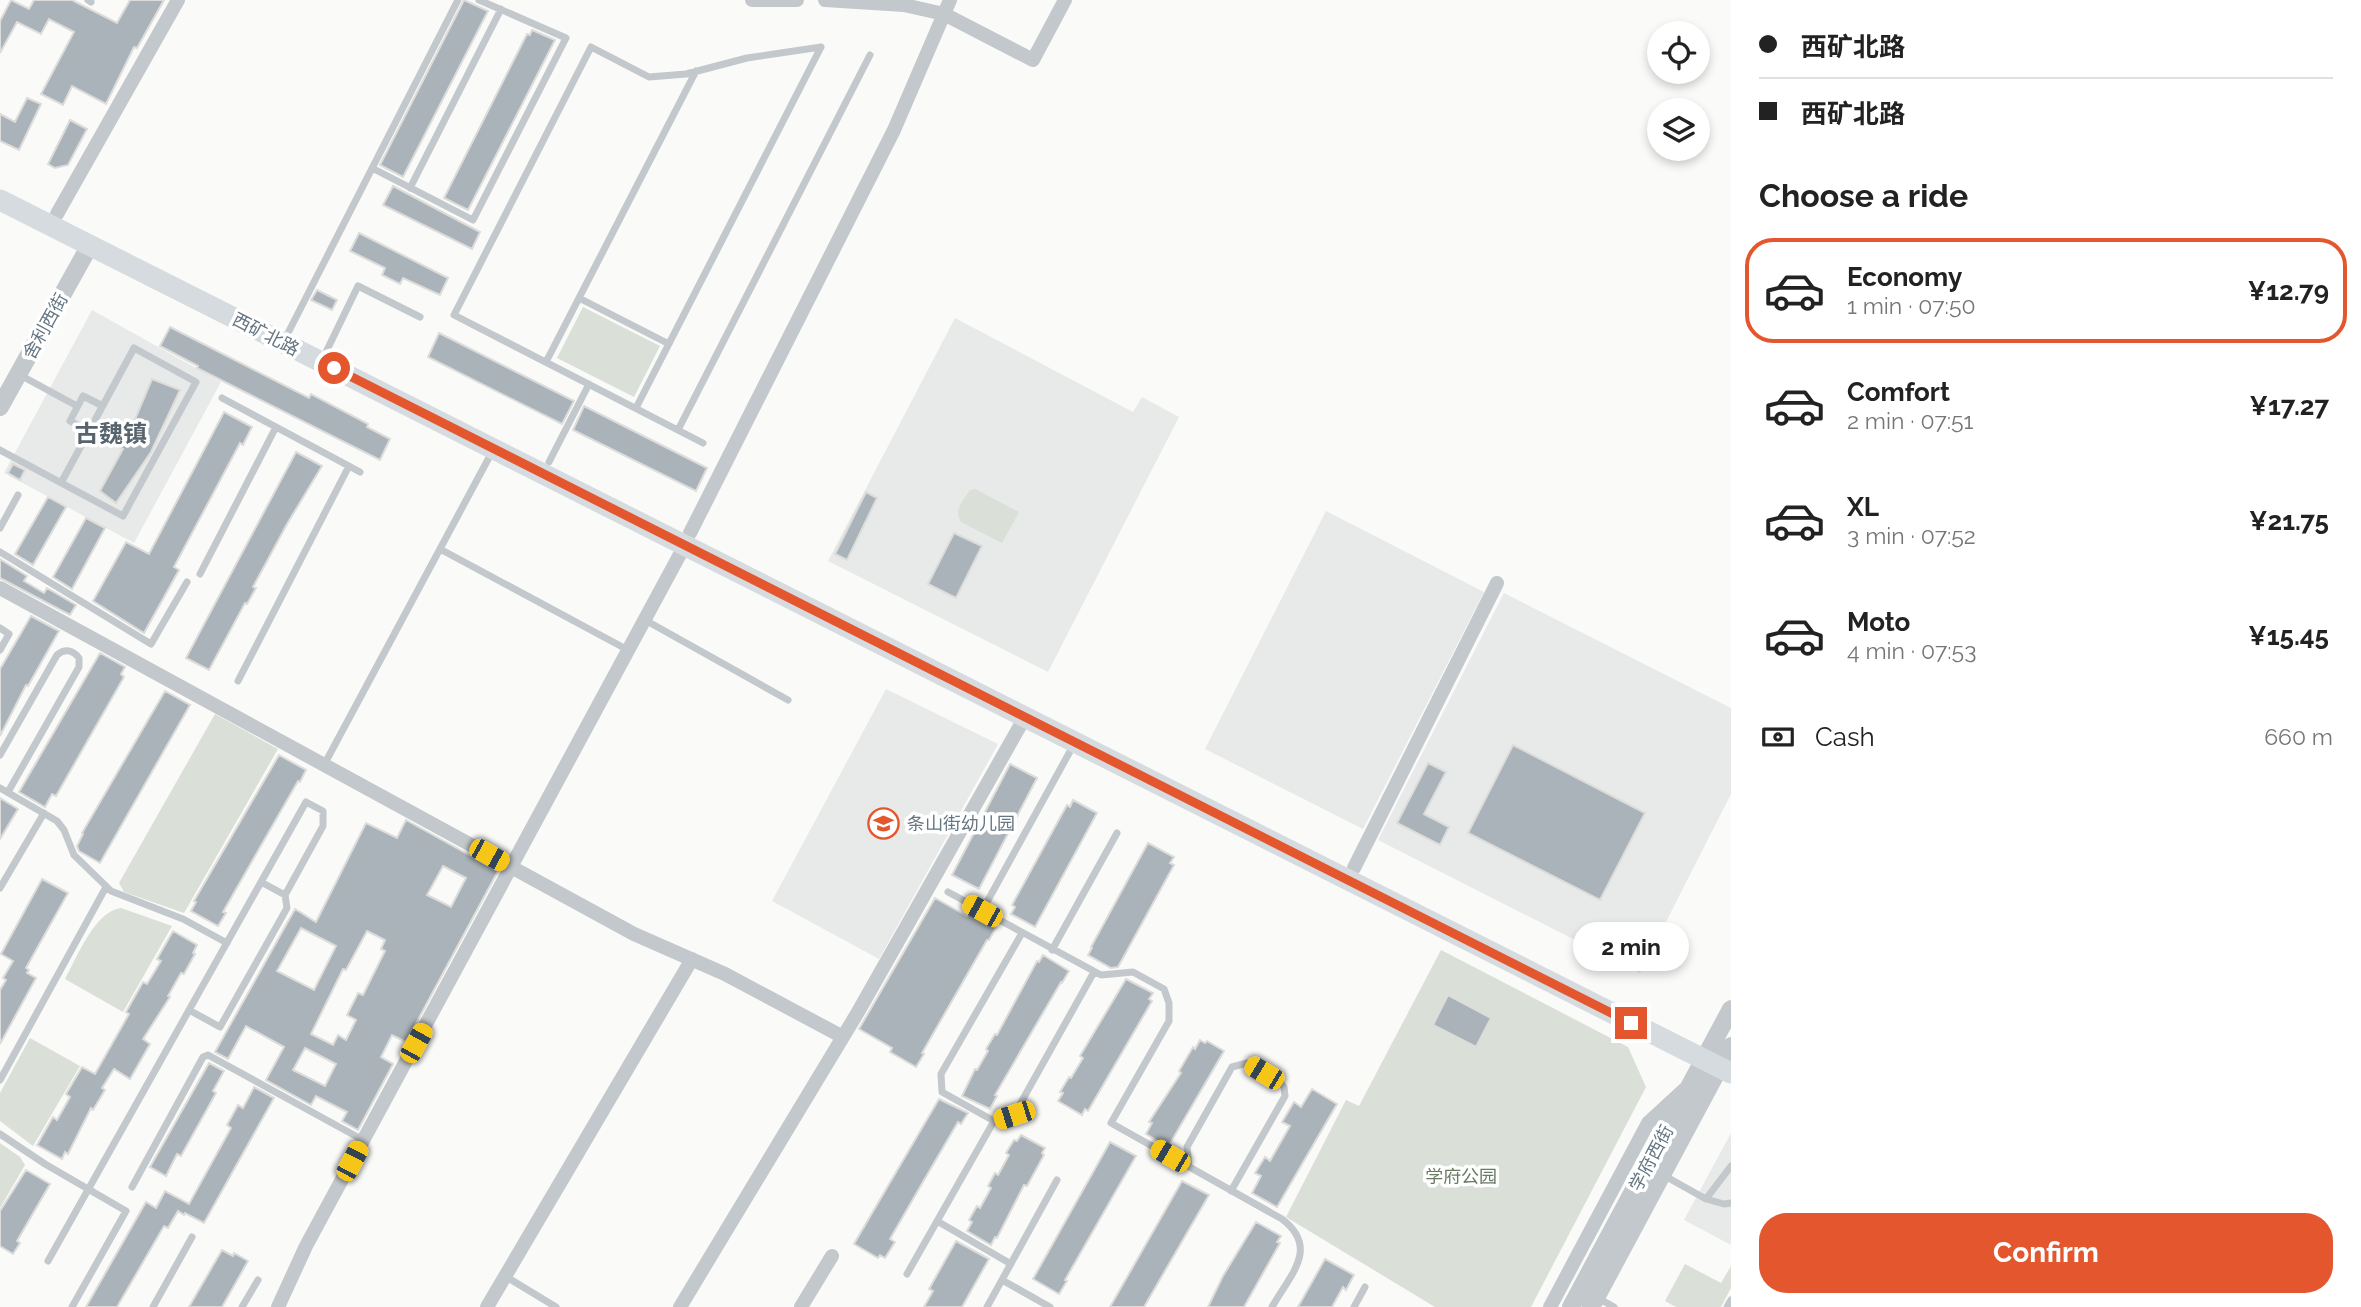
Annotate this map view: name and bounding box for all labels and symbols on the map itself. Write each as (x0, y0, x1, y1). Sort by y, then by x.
street label: 舍利西街 (18, 289, 72, 363)
street label: 西矿北路 (229, 308, 303, 360)
route start (318, 352, 350, 384)
district label: 古魏镇 (75, 419, 147, 448)
school or university icon: 条山街幼儿园 (867, 806, 901, 840)
place label: 条山街幼儿园 (907, 813, 1015, 834)
car (466, 836, 513, 874)
car (959, 892, 1006, 930)
callout: 2 min (1573, 922, 1689, 970)
route end (1615, 1007, 1647, 1039)
car (397, 1020, 436, 1066)
car (1241, 1053, 1288, 1093)
car (991, 1099, 1038, 1131)
street label: 学府西街 (1625, 1121, 1677, 1195)
car (1147, 1136, 1194, 1176)
car (333, 1138, 372, 1184)
park label: 学府公园 (1425, 1166, 1497, 1187)

